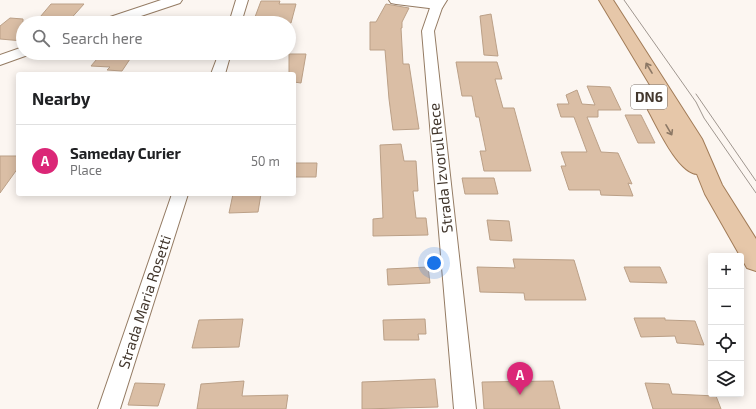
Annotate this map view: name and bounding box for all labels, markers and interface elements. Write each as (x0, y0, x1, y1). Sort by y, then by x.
search box (16, 16, 296, 60)
icon: search (30, 27, 52, 49)
text: Search here (62, 29, 143, 47)
one-way arrow (644, 62, 652, 74)
road number: DN6 (631, 85, 667, 109)
text: Nearby (32, 88, 90, 108)
street label: Strada Izvorul Rece (424, 102, 456, 234)
one-way arrow (665, 124, 673, 136)
text: Sameday Curier (70, 144, 181, 162)
text: A (41, 153, 49, 169)
text: 50 m (251, 153, 280, 169)
text: Place (70, 162, 102, 178)
street label: Strada Maria Rosetti (114, 232, 174, 371)
your location (424, 253, 444, 273)
map controls (708, 253, 744, 397)
button: + (708, 253, 744, 289)
button: − (708, 289, 744, 325)
button: locate (708, 325, 744, 361)
button: layers (708, 361, 744, 397)
pin: A (507, 362, 533, 395)

